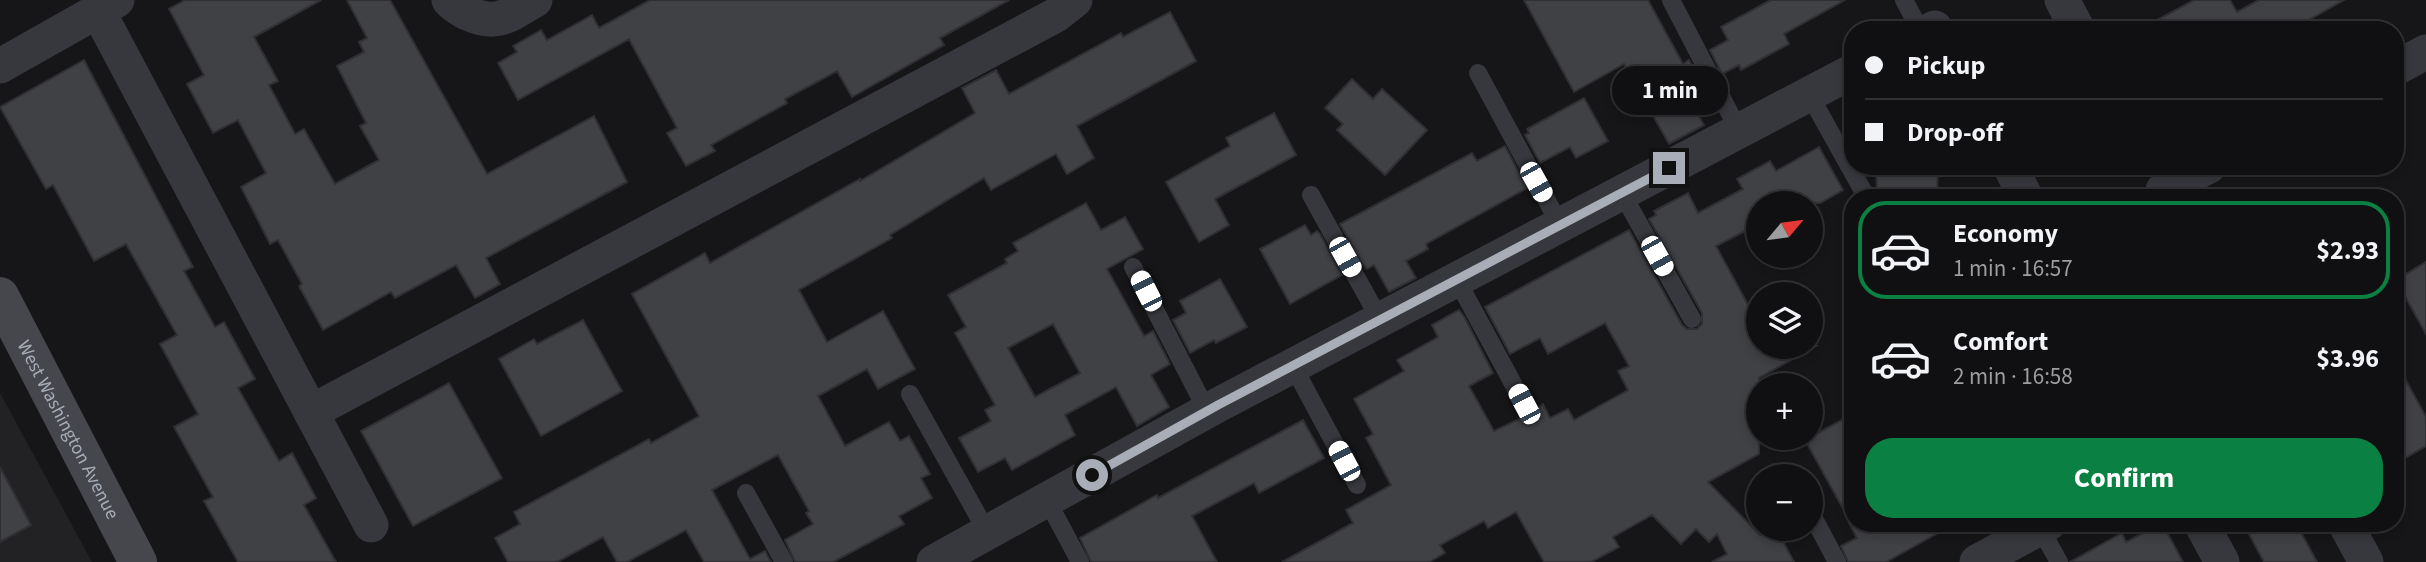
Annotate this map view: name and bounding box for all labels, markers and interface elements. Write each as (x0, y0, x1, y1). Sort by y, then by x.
text: Pickup (1907, 47, 1985, 84)
callout: 1 min (1611, 66, 1727, 116)
text: 1 min (1642, 74, 1698, 107)
text: Drop-off (1907, 114, 2003, 151)
route end (1653, 152, 1685, 184)
car (1517, 159, 1556, 205)
north arrow (1746, 191, 1824, 268)
map controls (1746, 191, 1823, 541)
text: Economy (1953, 215, 2058, 252)
icon: car (1869, 219, 1932, 282)
text: $2.93 (2316, 232, 2379, 269)
car (1638, 233, 1677, 279)
car (1326, 234, 1365, 280)
text: 1 min · 16:57 (1953, 252, 2073, 285)
car (1128, 268, 1165, 314)
button: layers (1746, 282, 1823, 359)
text: Comfort (1953, 323, 2048, 360)
icon: car (1869, 327, 1932, 390)
street label: West Washington Avenue (10, 335, 125, 524)
text: $3.96 (2316, 340, 2379, 377)
text: 2 min · 16:58 (1953, 360, 2073, 393)
button: + (1746, 373, 1823, 450)
car (1505, 381, 1544, 427)
car (1325, 438, 1364, 484)
button: Confirm (1865, 438, 2383, 518)
route start (1076, 459, 1108, 491)
button: − (1746, 464, 1823, 541)

